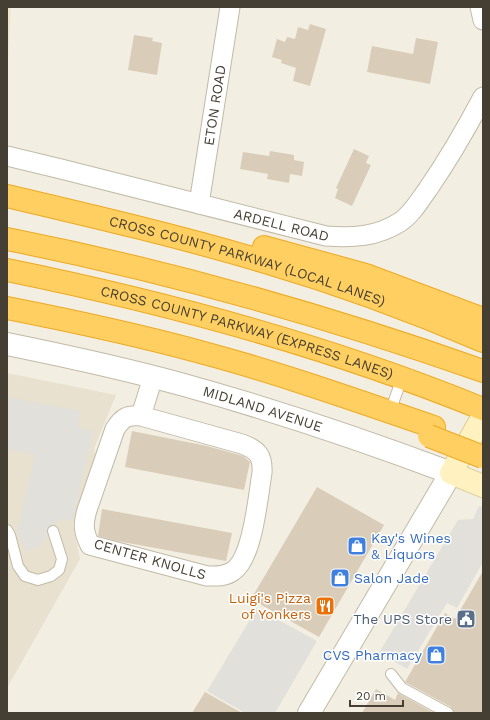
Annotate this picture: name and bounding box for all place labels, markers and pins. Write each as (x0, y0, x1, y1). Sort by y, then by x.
place label: Kay's Wines & Liquors (371, 530, 451, 562)
shop icon: Kay's Wines & Liquors (346, 535, 368, 557)
shop icon: Salon Jade (329, 567, 351, 589)
place label: Salon Jade (354, 570, 429, 586)
place label: Luigi's Pizza of Yonkers (229, 590, 311, 622)
restaurant icon: Luigi's Pizza of Yonkers (314, 595, 336, 617)
public building icon: The UPS Store (455, 608, 477, 630)
place label: The UPS Store (353, 611, 452, 627)
shop icon: CVS Pharmacy (425, 644, 447, 666)
place label: CVS Pharmacy (323, 647, 423, 663)

